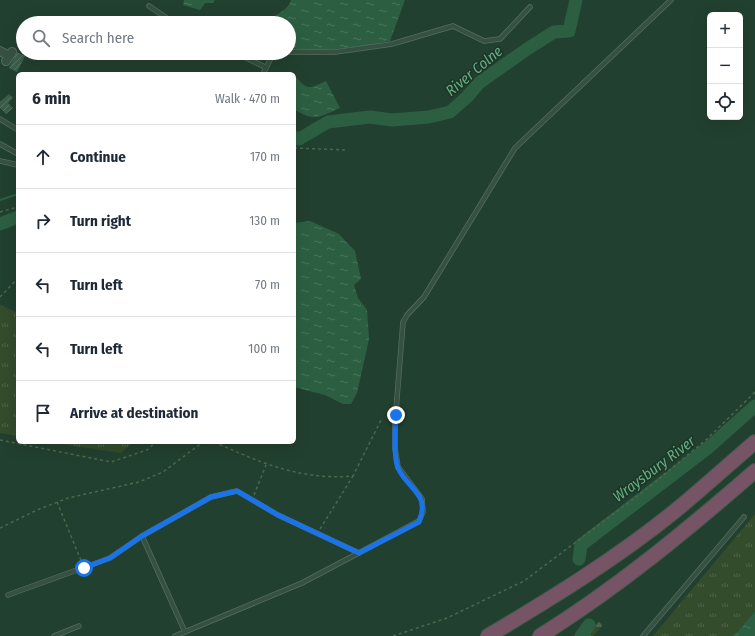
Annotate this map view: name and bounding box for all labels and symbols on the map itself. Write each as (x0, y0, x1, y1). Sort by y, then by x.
water label: River Colne (442, 42, 506, 100)
route end (387, 406, 405, 424)
water label: Wraysbury River (609, 432, 699, 506)
route start (75, 559, 93, 577)

